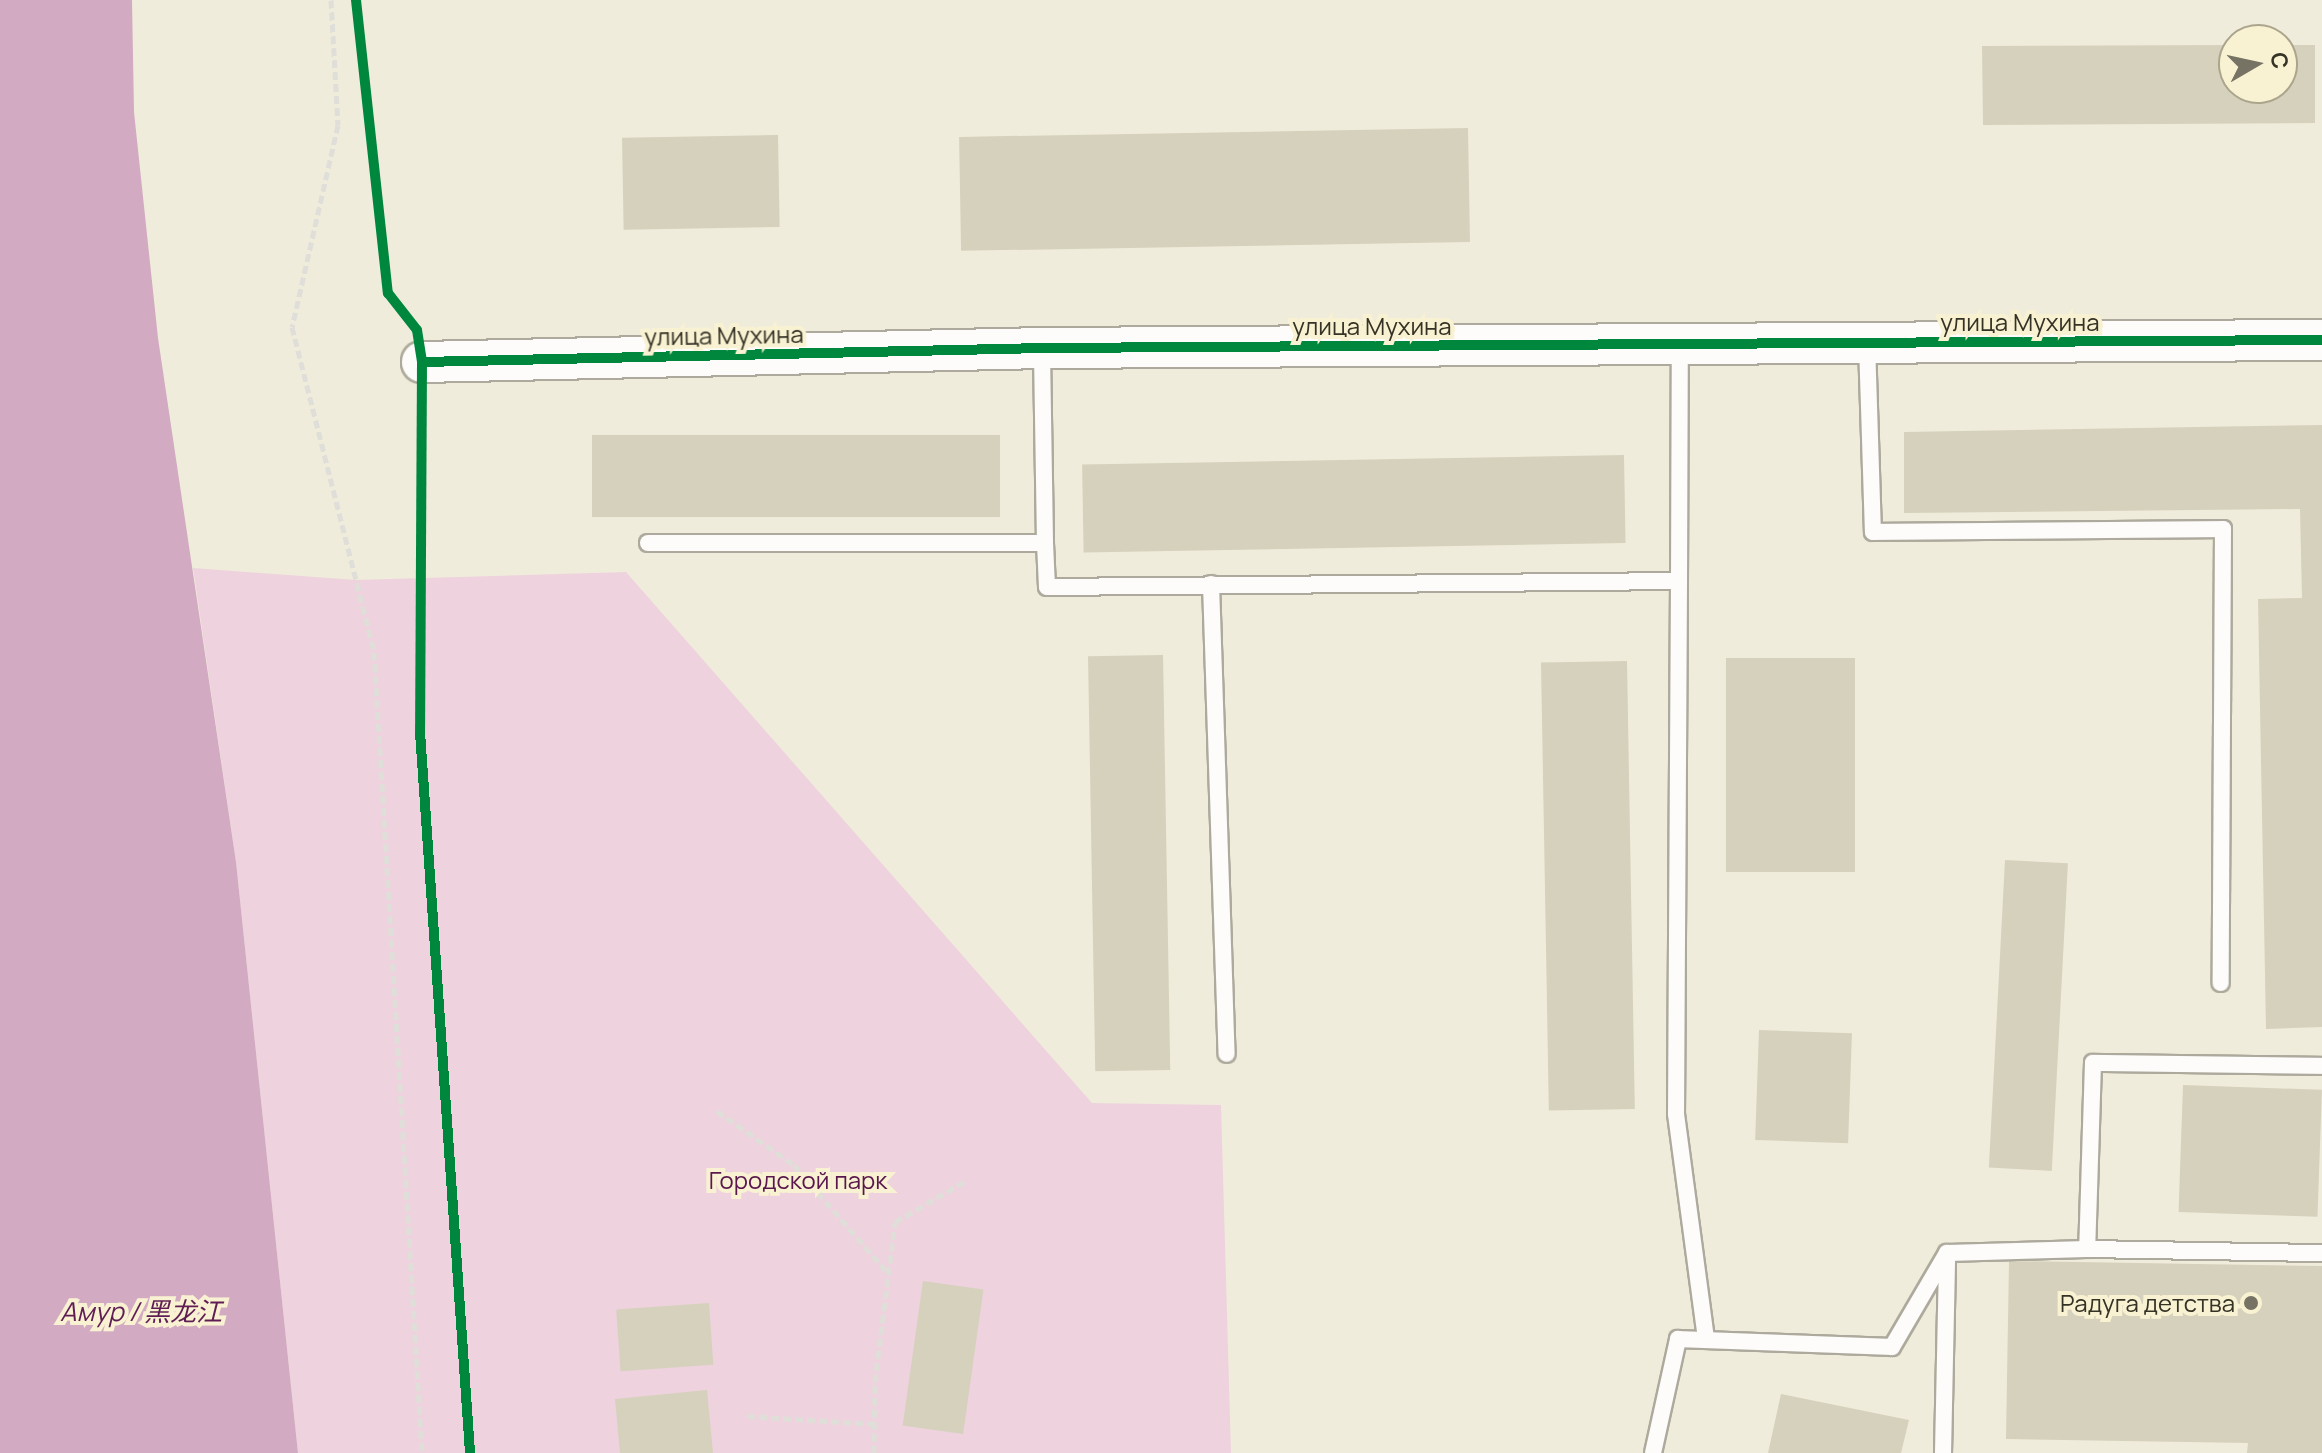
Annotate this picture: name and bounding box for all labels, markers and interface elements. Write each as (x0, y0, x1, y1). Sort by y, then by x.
north arrow (2218, 24, 2298, 104)
text: С (2264, 50, 2296, 71)
street label: улица Мухина (1940, 308, 2100, 336)
street label: улица Мухина (1292, 312, 1452, 340)
street label: улица Мухина (644, 319, 804, 351)
park label: Городской парк (709, 1166, 887, 1194)
place label: Радуга детства (2060, 1289, 2235, 1317)
marker: Радуга детства (2242, 1294, 2260, 1312)
water label: Амур / 黑龙江 (60, 1296, 222, 1328)

